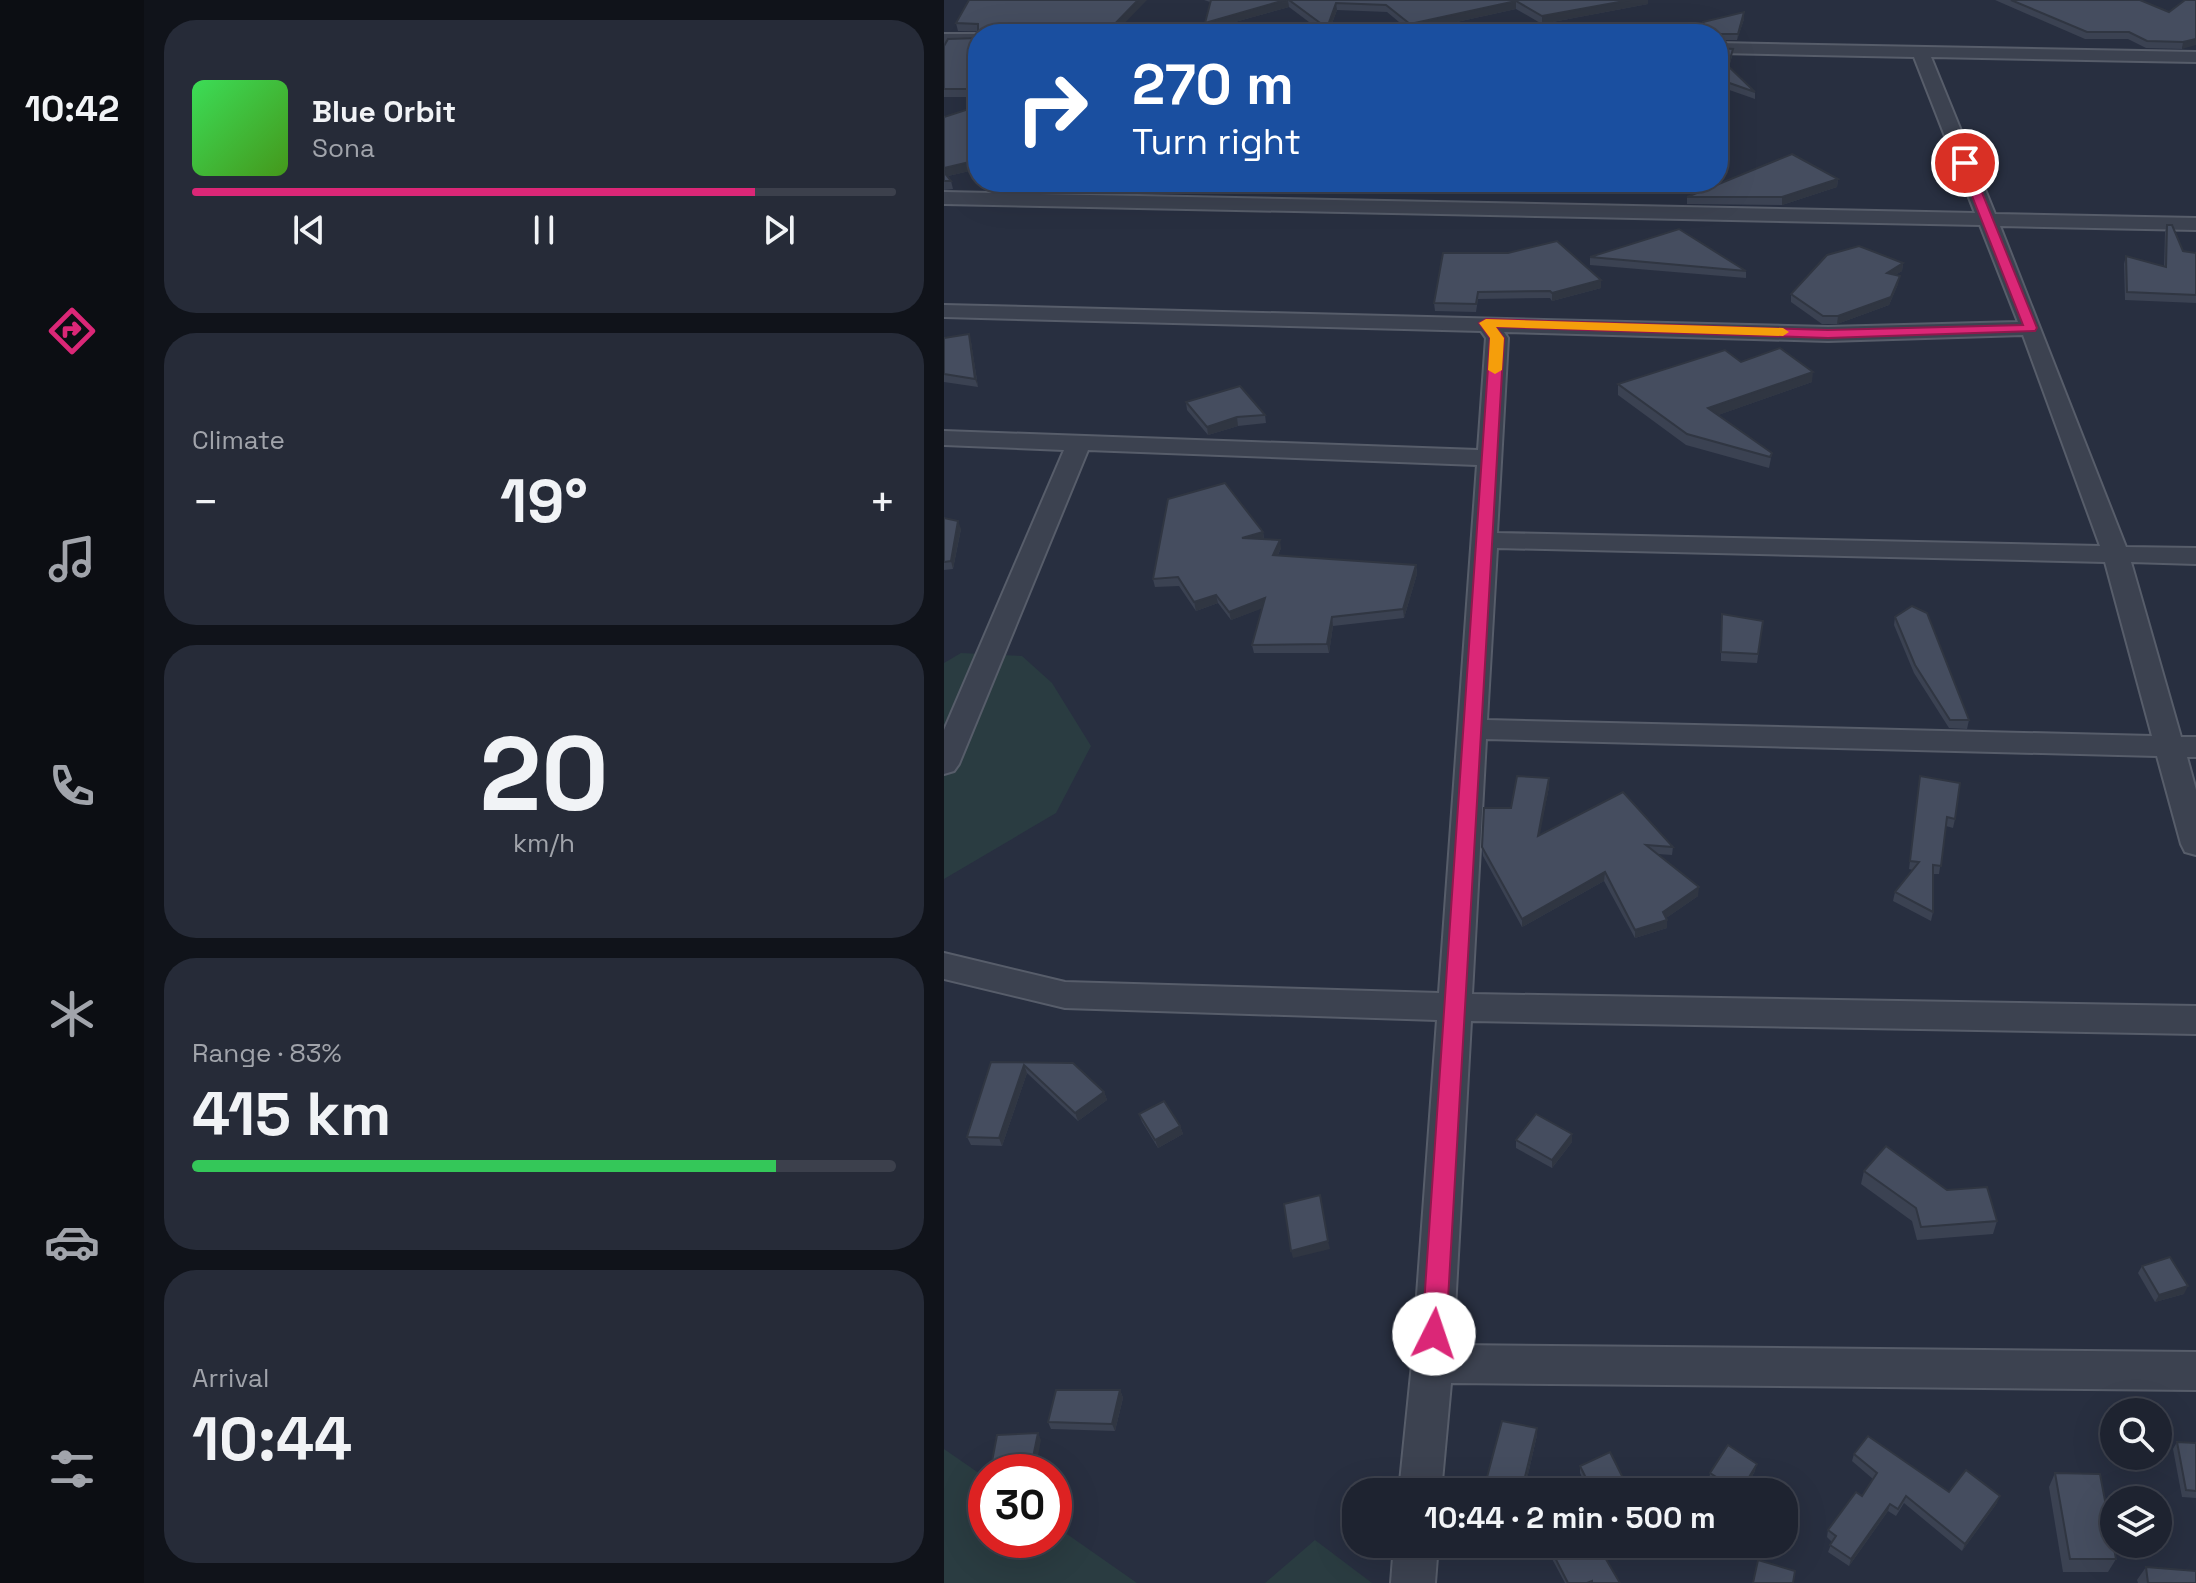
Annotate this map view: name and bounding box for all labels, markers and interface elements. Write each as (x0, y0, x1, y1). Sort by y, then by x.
text: 270 m (1132, 49, 1294, 120)
icon: right (1000, 56, 1104, 160)
text: 10:42 (25, 86, 119, 132)
text: Blue Orbit (312, 92, 456, 131)
text: Turn right (1132, 119, 1301, 165)
pin (1931, 129, 1999, 197)
text: Sona (312, 131, 375, 165)
icon: arrive (1943, 141, 1987, 185)
icon: previous (287, 208, 331, 252)
icon: pause (522, 208, 566, 252)
icon: next (757, 208, 801, 252)
icon: directions (44, 303, 100, 359)
text: Climate (192, 423, 285, 457)
text: 19° (500, 463, 588, 540)
text: − (192, 474, 219, 530)
text: + (869, 474, 896, 530)
icon: music (44, 531, 100, 587)
text: 20 (479, 708, 609, 840)
icon: phone (44, 758, 100, 814)
text: km/h (513, 826, 575, 860)
icon: climate (44, 986, 100, 1042)
text: Range · 83% (192, 1036, 342, 1070)
text: 415 km (192, 1076, 391, 1153)
icon: car (44, 1214, 100, 1270)
position arrow (1392, 1292, 1476, 1376)
text: Arrival (192, 1361, 269, 1395)
map controls (2100, 1398, 2172, 1558)
button: search (2100, 1398, 2172, 1470)
text: 10:44 (192, 1401, 352, 1478)
icon: filters (44, 1441, 100, 1497)
speed limit sign: 30 (968, 1454, 1072, 1558)
button: layers (2100, 1486, 2172, 1558)
text: 10:44 · 2 min · 500 m (1424, 1498, 1716, 1537)

